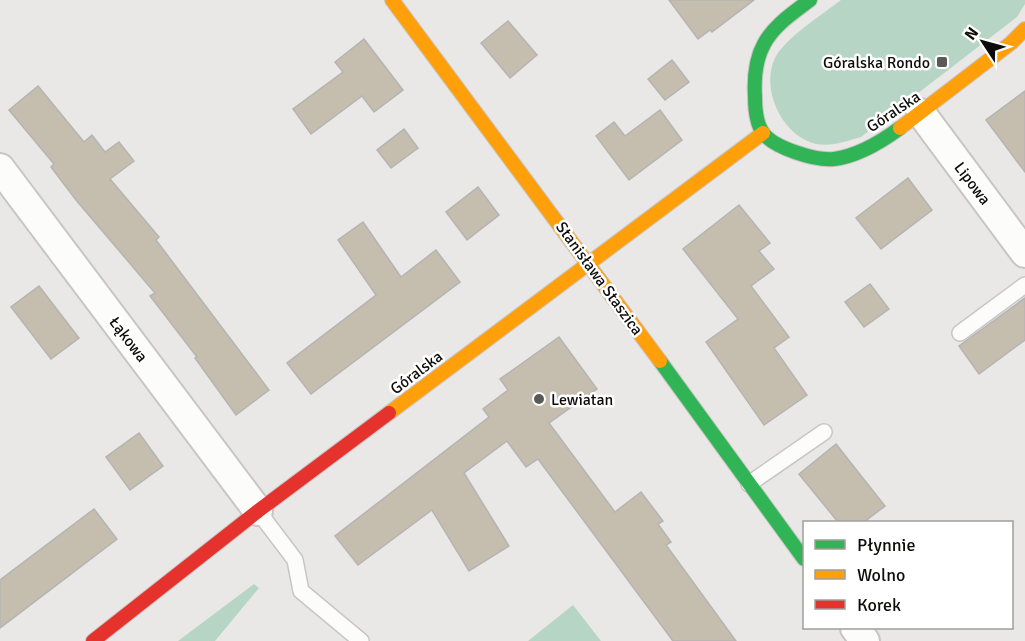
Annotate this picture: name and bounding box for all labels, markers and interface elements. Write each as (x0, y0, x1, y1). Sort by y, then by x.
north arrow (953, 12, 1013, 72)
text: N (960, 23, 983, 44)
place label: Góralska Rondo (823, 53, 930, 73)
marker: Góralska Rondo (935, 55, 949, 69)
street label: Góralska (863, 87, 924, 137)
street label: Lipowa (950, 158, 995, 209)
street label: Stanisława Staszica (551, 218, 647, 339)
street label: Łąkowa (105, 313, 152, 366)
street label: Góralska (386, 347, 447, 399)
place label: Lewiatan (551, 390, 613, 410)
marker: Lewiatan (532, 392, 546, 406)
legend (803, 521, 1013, 629)
text: Płynnie (857, 534, 915, 556)
text: Wolno (857, 564, 905, 586)
text: Korek (857, 594, 901, 616)

